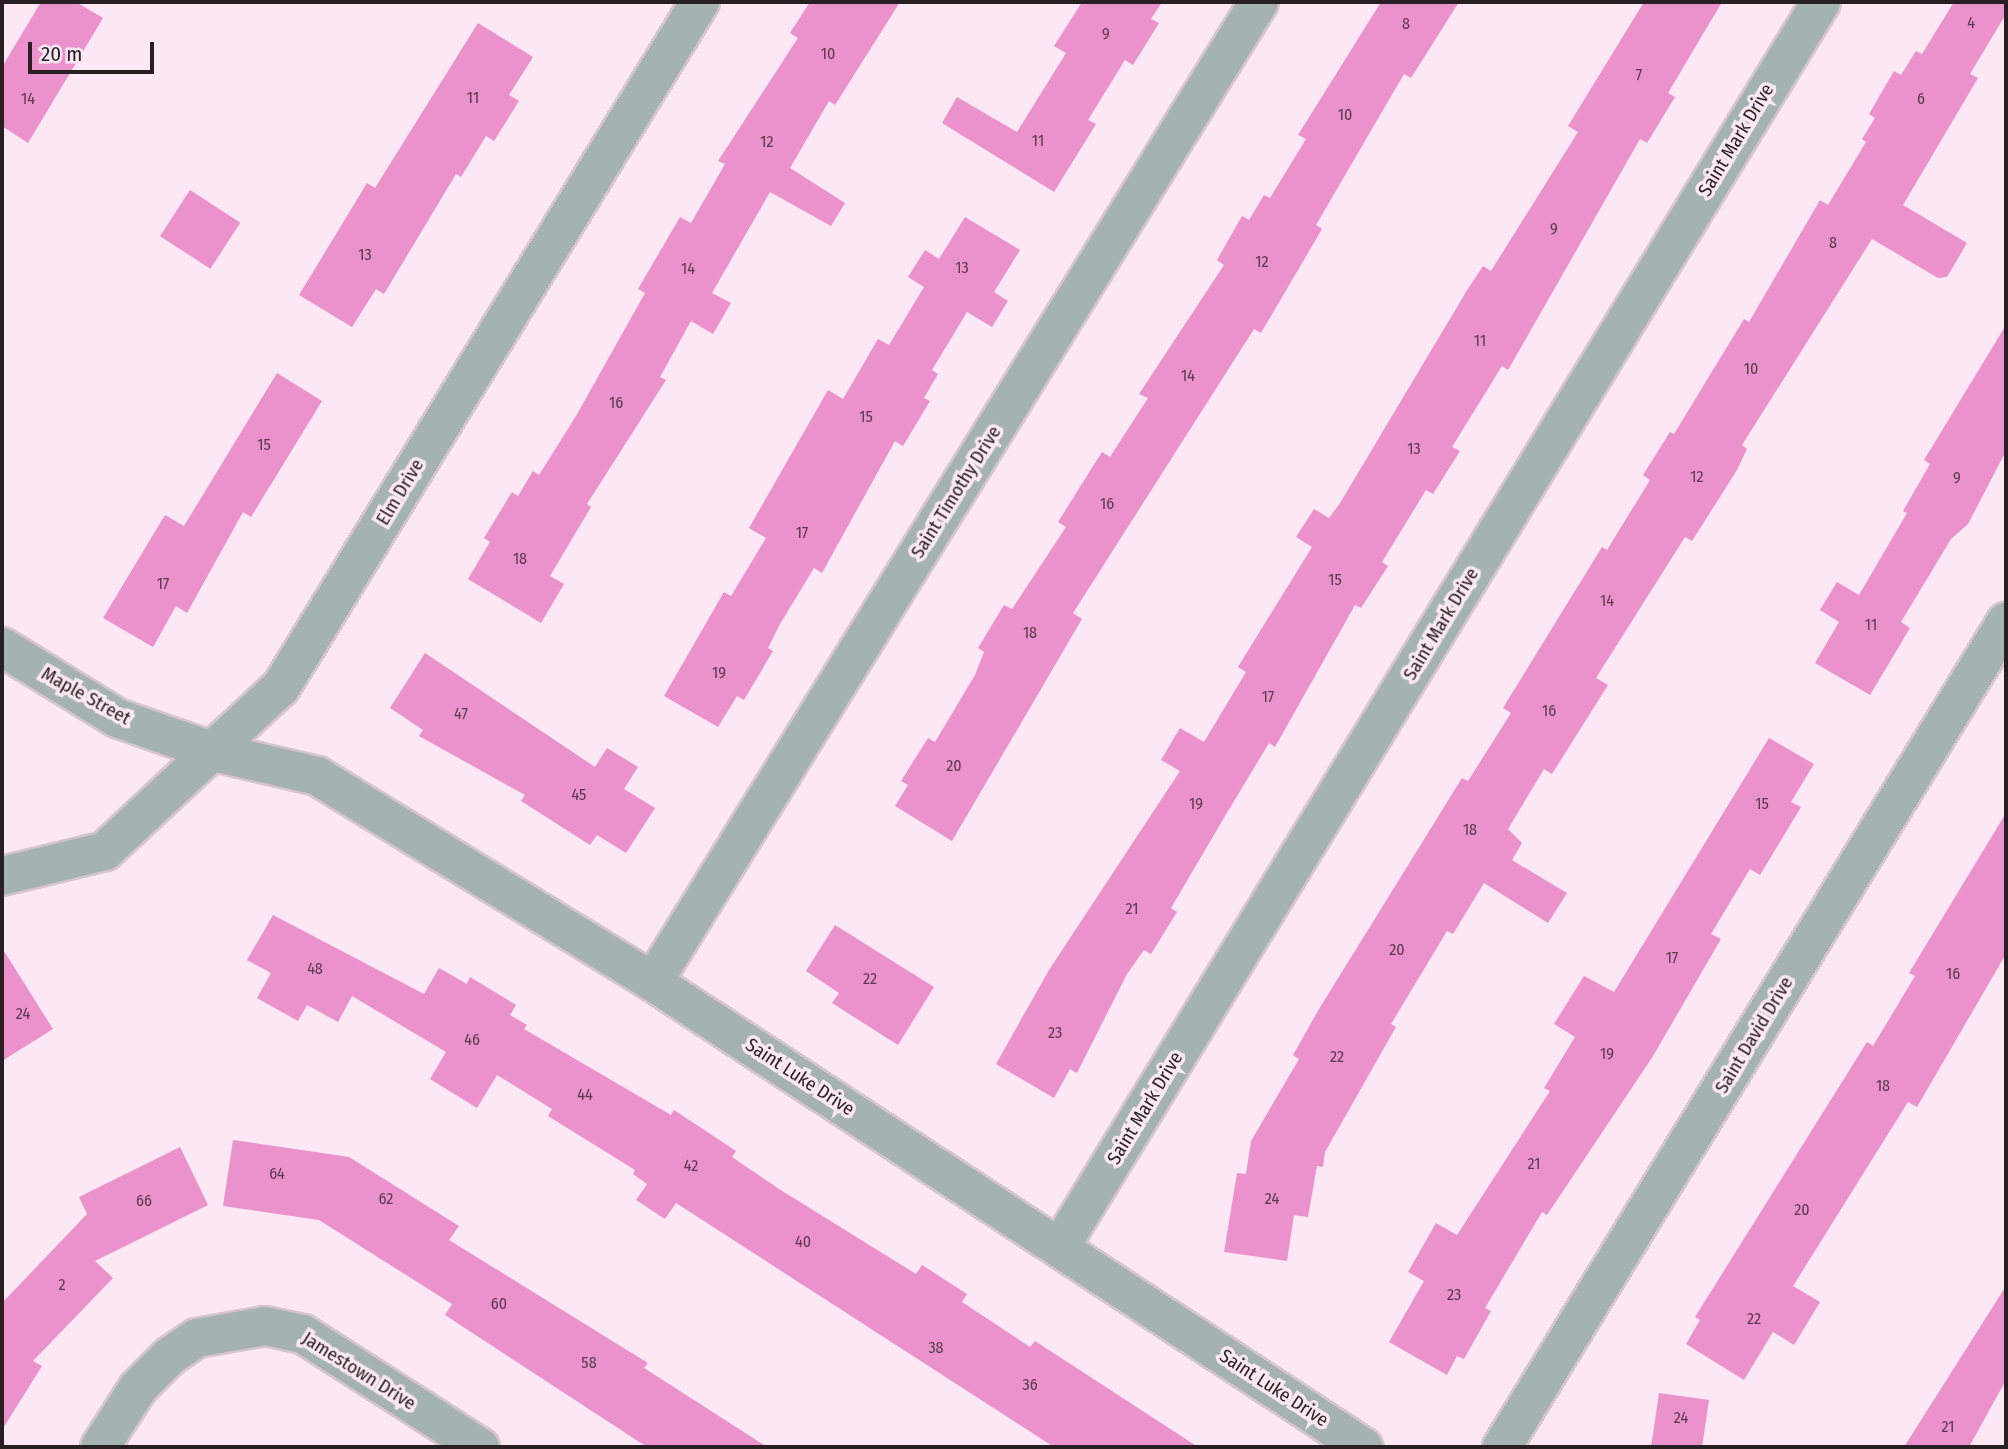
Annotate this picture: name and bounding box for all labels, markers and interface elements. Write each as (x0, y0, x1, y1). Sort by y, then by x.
house number: 4 (1967, 13, 1975, 33)
house number: 8 (1402, 14, 1410, 34)
house number: 9 (1102, 24, 1110, 44)
scale bar (32, 28, 158, 72)
text: 20 m (41, 41, 82, 67)
house number: 10 (821, 44, 835, 64)
house number: 7 (1636, 65, 1642, 85)
street label: Saint Mark Drive (1693, 80, 1779, 200)
house number: 11 (467, 88, 479, 108)
house number: 14 (21, 89, 35, 109)
house number: 6 (1917, 89, 1925, 109)
house number: 10 (1338, 105, 1352, 125)
house number: 11 (1032, 131, 1044, 151)
house number: 12 (760, 132, 774, 152)
house number: 9 (1550, 219, 1558, 239)
house number: 8 (1829, 233, 1837, 253)
house number: 13 (358, 245, 372, 265)
house number: 12 (1255, 252, 1269, 272)
house number: 13 (955, 258, 969, 278)
house number: 14 (681, 259, 695, 279)
house number: 11 (1474, 331, 1486, 351)
house number: 10 (1744, 359, 1758, 379)
house number: 14 (1181, 366, 1195, 386)
house number: 16 (609, 393, 623, 413)
house number: 15 (859, 407, 873, 427)
street label: Saint Timothy Drive (906, 422, 1006, 562)
house number: 15 (257, 435, 271, 455)
house number: 13 (1407, 439, 1421, 459)
street label: Elm Drive (371, 455, 429, 529)
house number: 12 (1690, 467, 1704, 487)
house number: 9 (1953, 468, 1961, 488)
house number: 16 (1100, 494, 1114, 514)
house number: 17 (796, 523, 808, 543)
house number: 18 (513, 549, 527, 569)
street label: Saint Mark Drive (1398, 564, 1484, 684)
house number: 15 (1328, 570, 1342, 590)
house number: 17 (157, 574, 169, 594)
house number: 14 (1600, 591, 1614, 611)
house number: 11 (1865, 615, 1877, 635)
house number: 18 (1023, 623, 1037, 643)
street label: Maple Street (37, 662, 135, 730)
house number: 19 (712, 663, 726, 683)
house number: 17 (1262, 687, 1274, 707)
house number: 16 (1542, 701, 1556, 721)
house number: 47 (454, 704, 468, 724)
house number: 20 (946, 756, 962, 776)
house number: 45 (572, 785, 586, 805)
house number: 19 (1189, 794, 1203, 814)
house number: 15 (1755, 794, 1769, 814)
house number: 18 (1463, 820, 1477, 840)
house number: 21 (1126, 899, 1138, 919)
house number: 20 (1389, 940, 1405, 960)
house number: 17 (1666, 948, 1678, 968)
house number: 48 (307, 959, 323, 979)
house number: 16 (1946, 964, 1960, 984)
house number: 22 (863, 969, 877, 989)
street label: Saint David Drive (1710, 972, 1798, 1098)
house number: 24 (16, 1004, 30, 1024)
house number: 23 (1048, 1023, 1062, 1043)
house number: 46 (464, 1030, 480, 1050)
street label: Saint Luke Drive (741, 1033, 859, 1121)
house number: 19 (1600, 1044, 1614, 1064)
house number: 22 (1330, 1047, 1344, 1067)
street label: Saint Mark Drive (1102, 1048, 1188, 1168)
house number: 18 (1876, 1076, 1890, 1096)
house number: 44 (577, 1085, 593, 1105)
house number: 21 (1528, 1154, 1540, 1174)
house number: 42 (684, 1156, 698, 1176)
house number: 64 (269, 1164, 285, 1184)
house number: 62 (379, 1189, 393, 1209)
house number: 24 (1265, 1189, 1279, 1209)
house number: 66 (136, 1191, 152, 1211)
house number: 20 (1794, 1200, 1810, 1220)
house number: 40 (795, 1232, 811, 1252)
house number: 2 (58, 1275, 66, 1295)
house number: 23 (1447, 1285, 1461, 1305)
house number: 60 (491, 1294, 507, 1314)
house number: 22 (1747, 1309, 1761, 1329)
street label: Jamestown Drive (298, 1327, 420, 1415)
house number: 38 (928, 1338, 944, 1358)
street label: Saint Luke Drive (1215, 1344, 1333, 1432)
house number: 58 (581, 1353, 597, 1373)
house number: 36 (1022, 1375, 1038, 1395)
house number: 24 (1674, 1408, 1688, 1428)
house number: 21 (1942, 1417, 1954, 1437)

